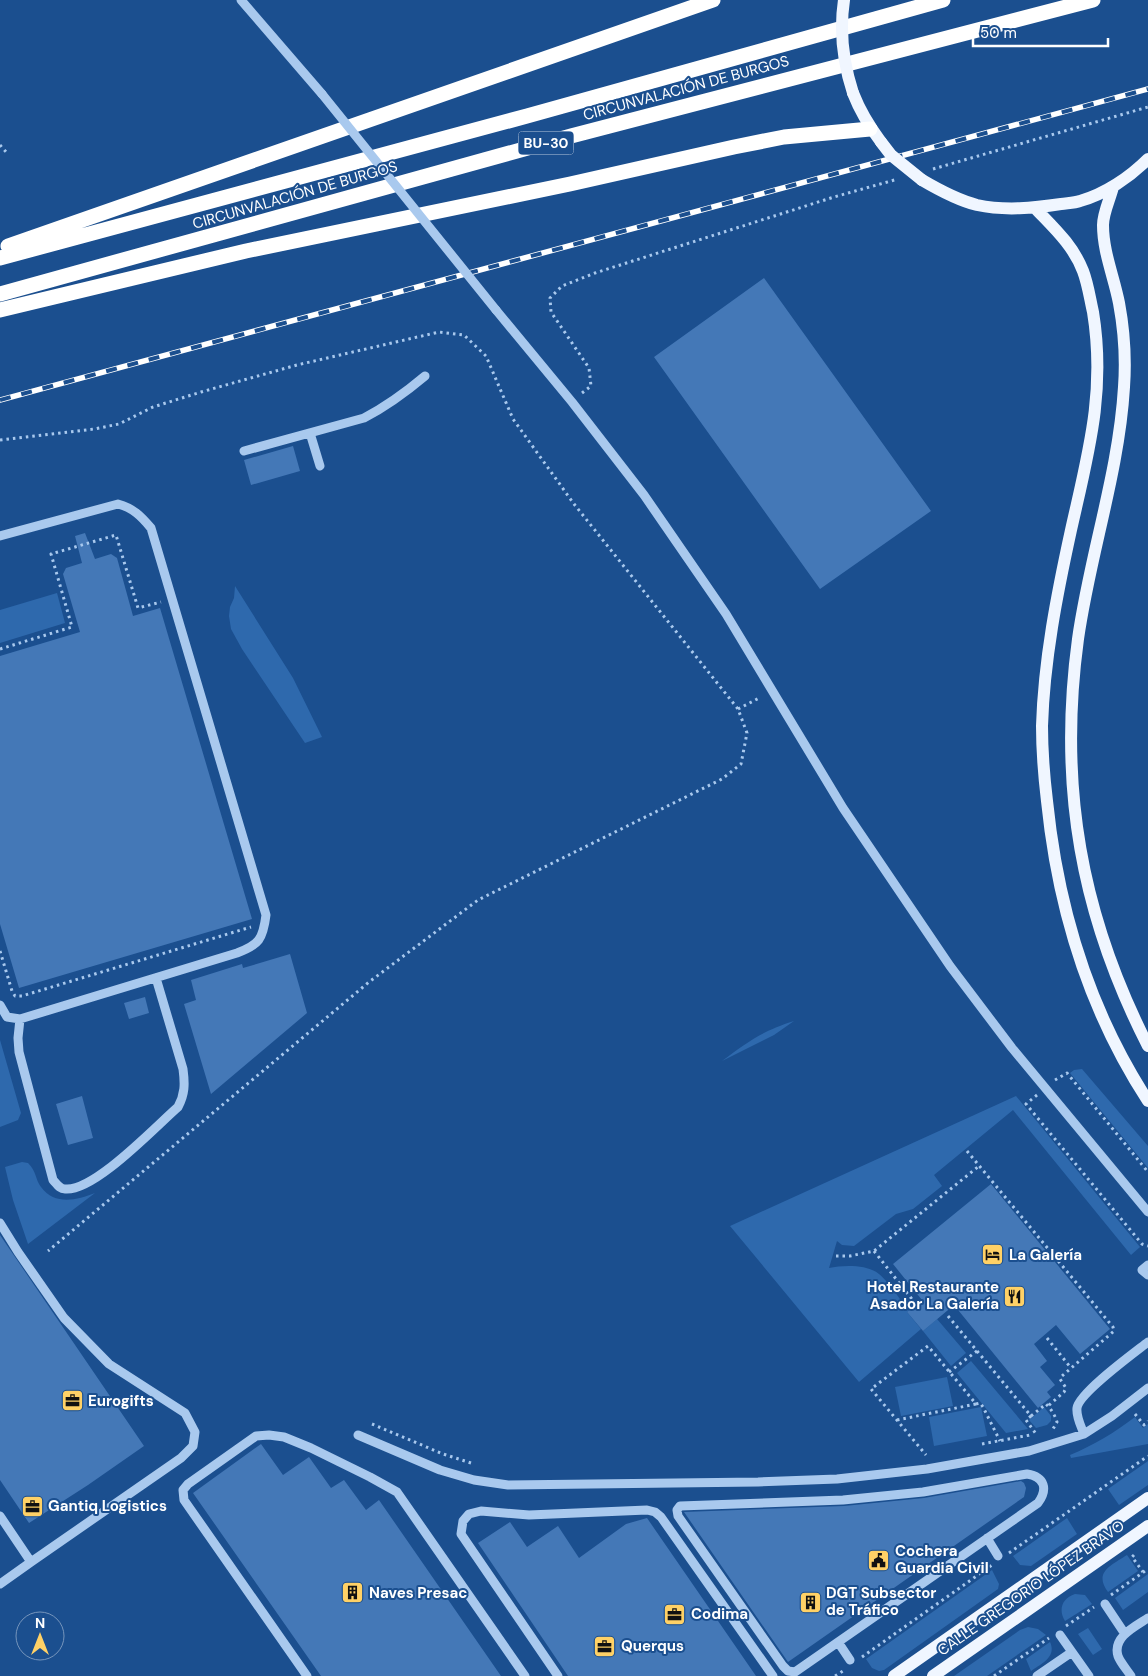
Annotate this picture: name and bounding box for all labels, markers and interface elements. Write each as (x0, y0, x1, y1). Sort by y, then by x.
scale bar (973, 15, 1108, 47)
text: 50 m (980, 23, 1017, 43)
street label: CIRCUNVALACIÓN DE BURGOS (581, 51, 791, 125)
road number: BU-30 (518, 132, 574, 154)
street label: CIRCUNVALACIÓN DE BURGOS (190, 156, 400, 234)
hotel icon: La Galería (981, 1243, 1005, 1267)
place label: La Galería (1009, 1245, 1082, 1265)
place label: Hotel Restaurante Asador La Galería (867, 1277, 999, 1314)
restaurant icon: Hotel Restaurante Asador La Galería (1003, 1284, 1027, 1308)
office icon: Eurogifts (60, 1389, 84, 1413)
place label: Eurogifts (88, 1391, 154, 1411)
office icon: Gantiq Logistics (20, 1494, 44, 1518)
place label: Gantiq Logistics (48, 1496, 167, 1516)
street label: CALLE GREGORIO LÓPEZ BRAVO (934, 1516, 1128, 1660)
place label: Cochera Guardia Civil (895, 1541, 989, 1578)
public building icon: Cochera Guardia Civil (867, 1548, 891, 1572)
building icon: Naves Presac (341, 1581, 365, 1605)
place label: Naves Presac (369, 1583, 467, 1603)
place label: DGT Subsector de Tráfico (826, 1583, 937, 1620)
building icon: DGT Subsector de Tráfico (798, 1590, 822, 1614)
office icon: Codima (663, 1602, 687, 1626)
place label: Codima (691, 1604, 748, 1624)
north arrow (15, 1611, 65, 1661)
text: N (35, 1614, 45, 1632)
office icon: Querqus (593, 1634, 617, 1658)
place label: Querqus (621, 1636, 684, 1656)

